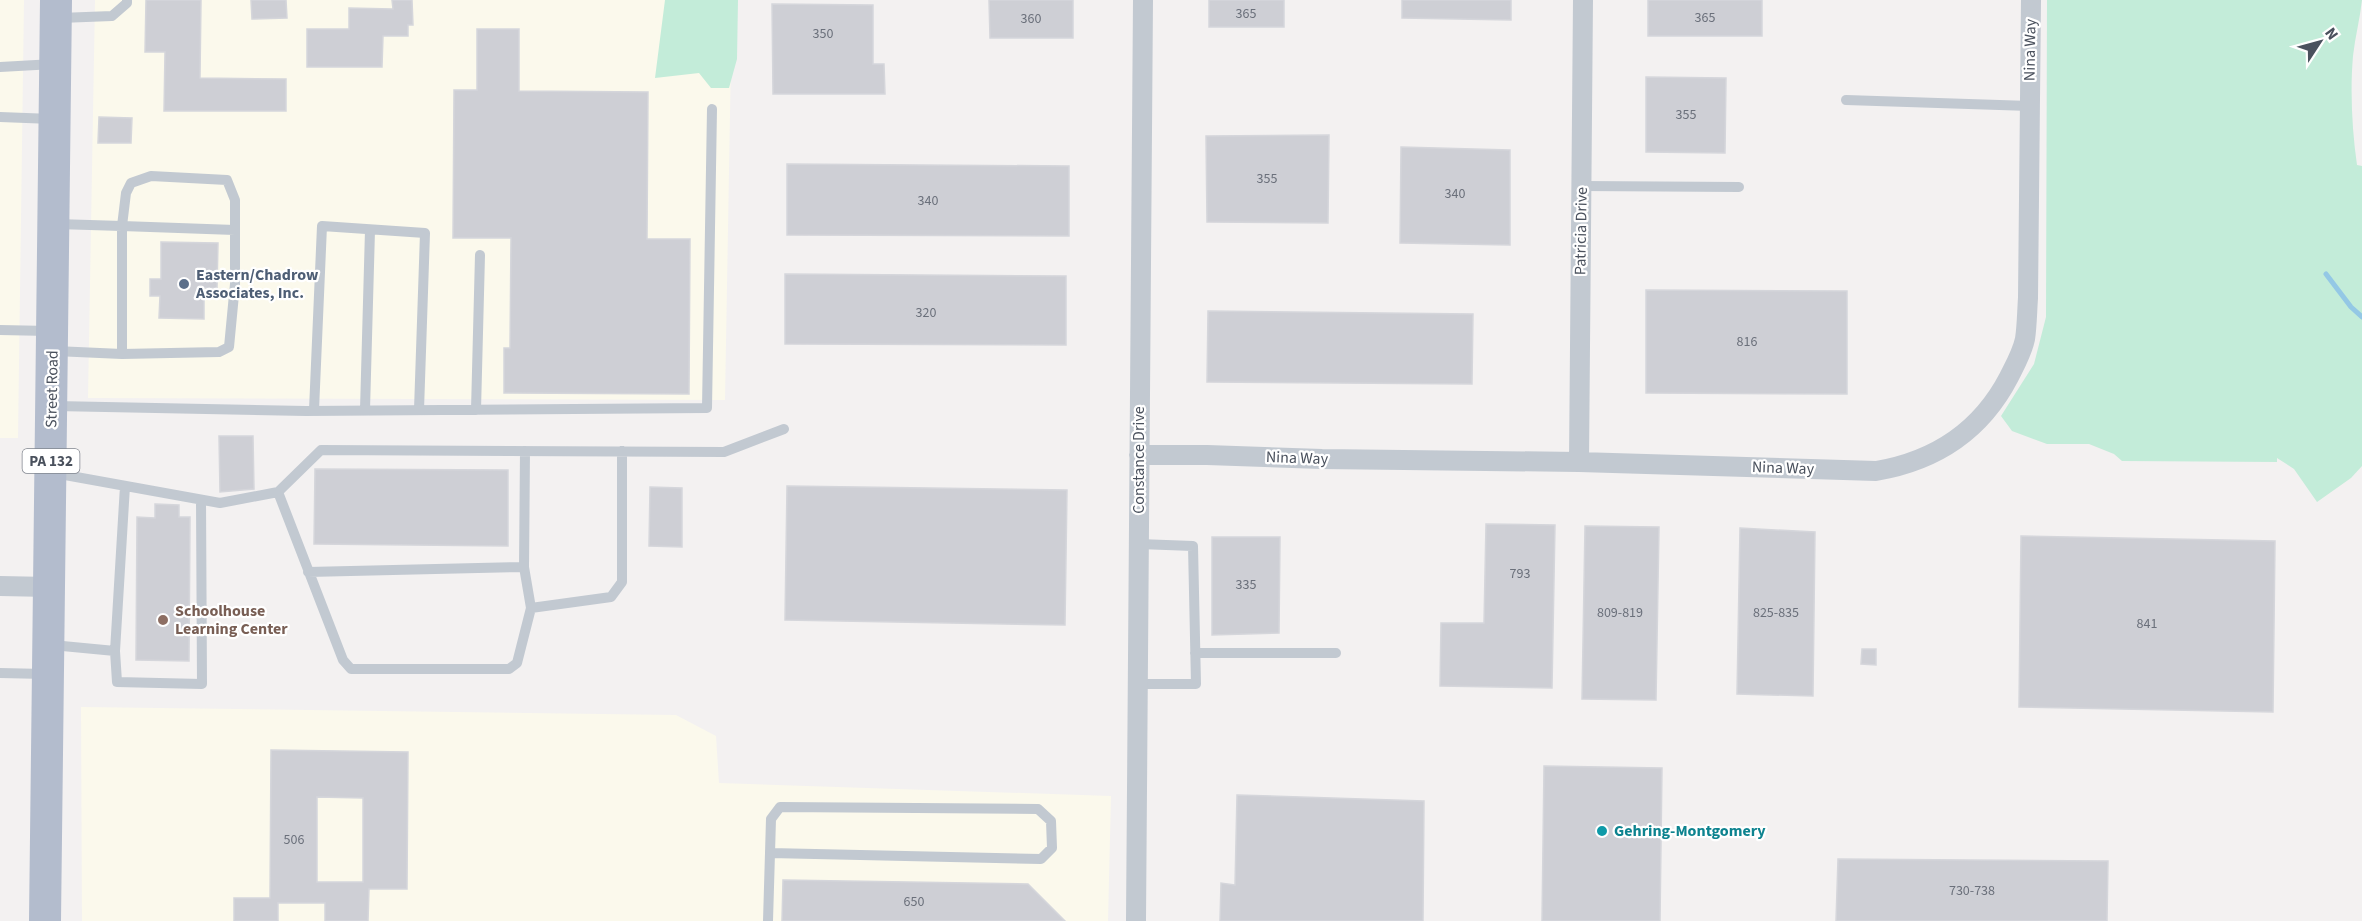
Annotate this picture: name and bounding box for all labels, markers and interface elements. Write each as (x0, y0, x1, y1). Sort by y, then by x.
house number: 365 (1236, 4, 1256, 24)
house number: 365 (1695, 8, 1715, 28)
house number: 360 (1021, 9, 1041, 29)
north arrow (2290, 12, 2350, 72)
street label: Nina Way (2018, 18, 2042, 81)
text: N (2319, 23, 2343, 45)
house number: 350 (813, 24, 833, 44)
house number: 355 (1676, 105, 1696, 125)
house number: 355 (1257, 169, 1277, 189)
house number: 340 (1445, 184, 1465, 204)
street label: Patricia Drive (1569, 187, 1593, 275)
house number: 340 (918, 191, 938, 211)
place label: Eastern/Chadrow Associates, Inc. (195, 264, 319, 304)
marker: Eastern/Chadrow Associates, Inc. (177, 277, 191, 291)
house number: 320 (916, 303, 936, 323)
house number: 816 (1737, 332, 1757, 352)
street label: Street Road (40, 350, 64, 428)
street label: Constance Drive (1128, 406, 1150, 514)
street label: Nina Way (1266, 446, 1329, 470)
road number: PA 132 (22, 449, 80, 473)
street label: Nina Way (1752, 456, 1815, 480)
house number: 793 (1510, 564, 1530, 584)
house number: 335 (1236, 575, 1256, 595)
place label: Schoolhouse Learning Center (175, 600, 288, 640)
house number: 809-819 (1597, 603, 1643, 623)
house number: 825-835 (1753, 603, 1799, 623)
marker: Schoolhouse Learning Center (156, 613, 170, 627)
house number: 841 (2137, 614, 2157, 634)
place label: Gehring-Montgomery (1614, 820, 1766, 842)
marker: Gehring-Montgomery (1595, 824, 1609, 838)
house number: 506 (284, 830, 304, 850)
house number: 730-738 (1949, 881, 1995, 901)
house number: 650 (904, 892, 924, 912)

